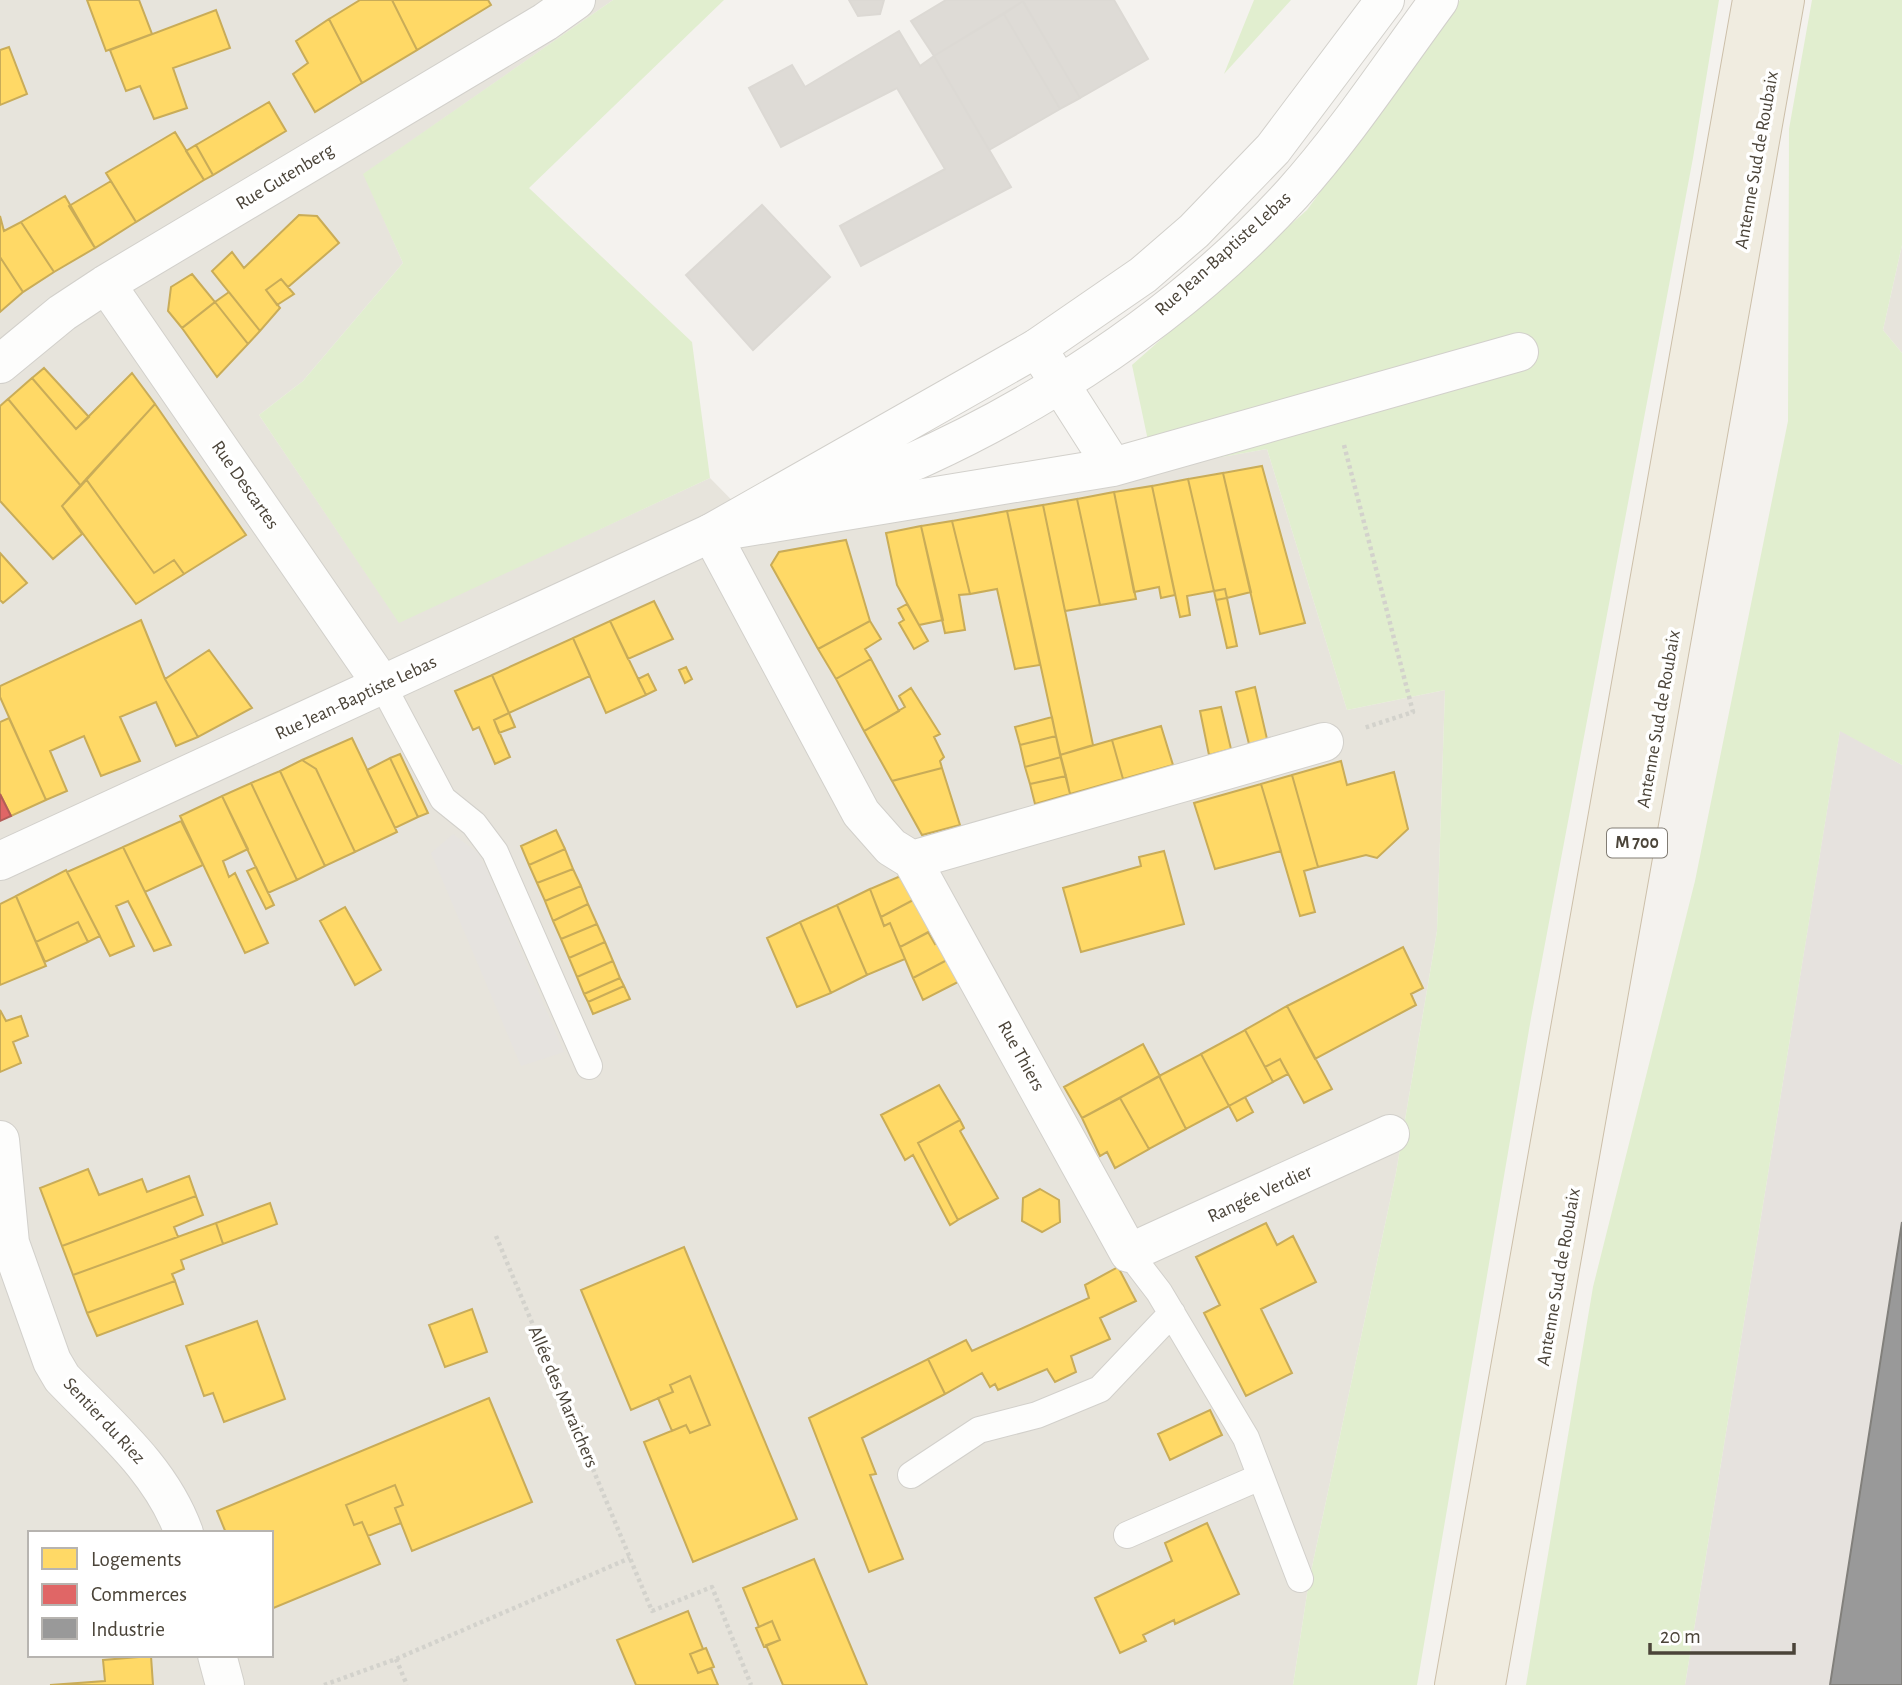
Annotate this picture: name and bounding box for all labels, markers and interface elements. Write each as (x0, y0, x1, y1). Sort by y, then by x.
street label: Antenne Sud de Roubaix (1732, 70, 1782, 250)
street label: Rue Gutenberg (233, 140, 338, 214)
street label: Rue Jean-Baptiste Lebas (1151, 188, 1295, 320)
street label: Rue Descartes (208, 437, 282, 533)
street label: Antenne Sud de Roubaix (1634, 629, 1684, 809)
street label: Rue Jean-Baptiste Lebas (272, 652, 440, 744)
road number: M 700 (1607, 828, 1667, 858)
street label: Rue Thiers (994, 1018, 1048, 1094)
street label: Rangée Verdier (1205, 1162, 1315, 1226)
street label: Antenne Sud de Roubaix (1534, 1187, 1584, 1367)
street label: Allée des Maraichers (525, 1324, 601, 1470)
street label: Sentier du Riez (59, 1374, 149, 1468)
legend (28, 1531, 273, 1657)
text: Logements (91, 1549, 181, 1570)
text: Commerces (91, 1584, 187, 1605)
scale bar (1650, 1612, 1794, 1656)
text: Industrie (91, 1619, 165, 1640)
text: 20 m (1660, 1626, 1701, 1647)

